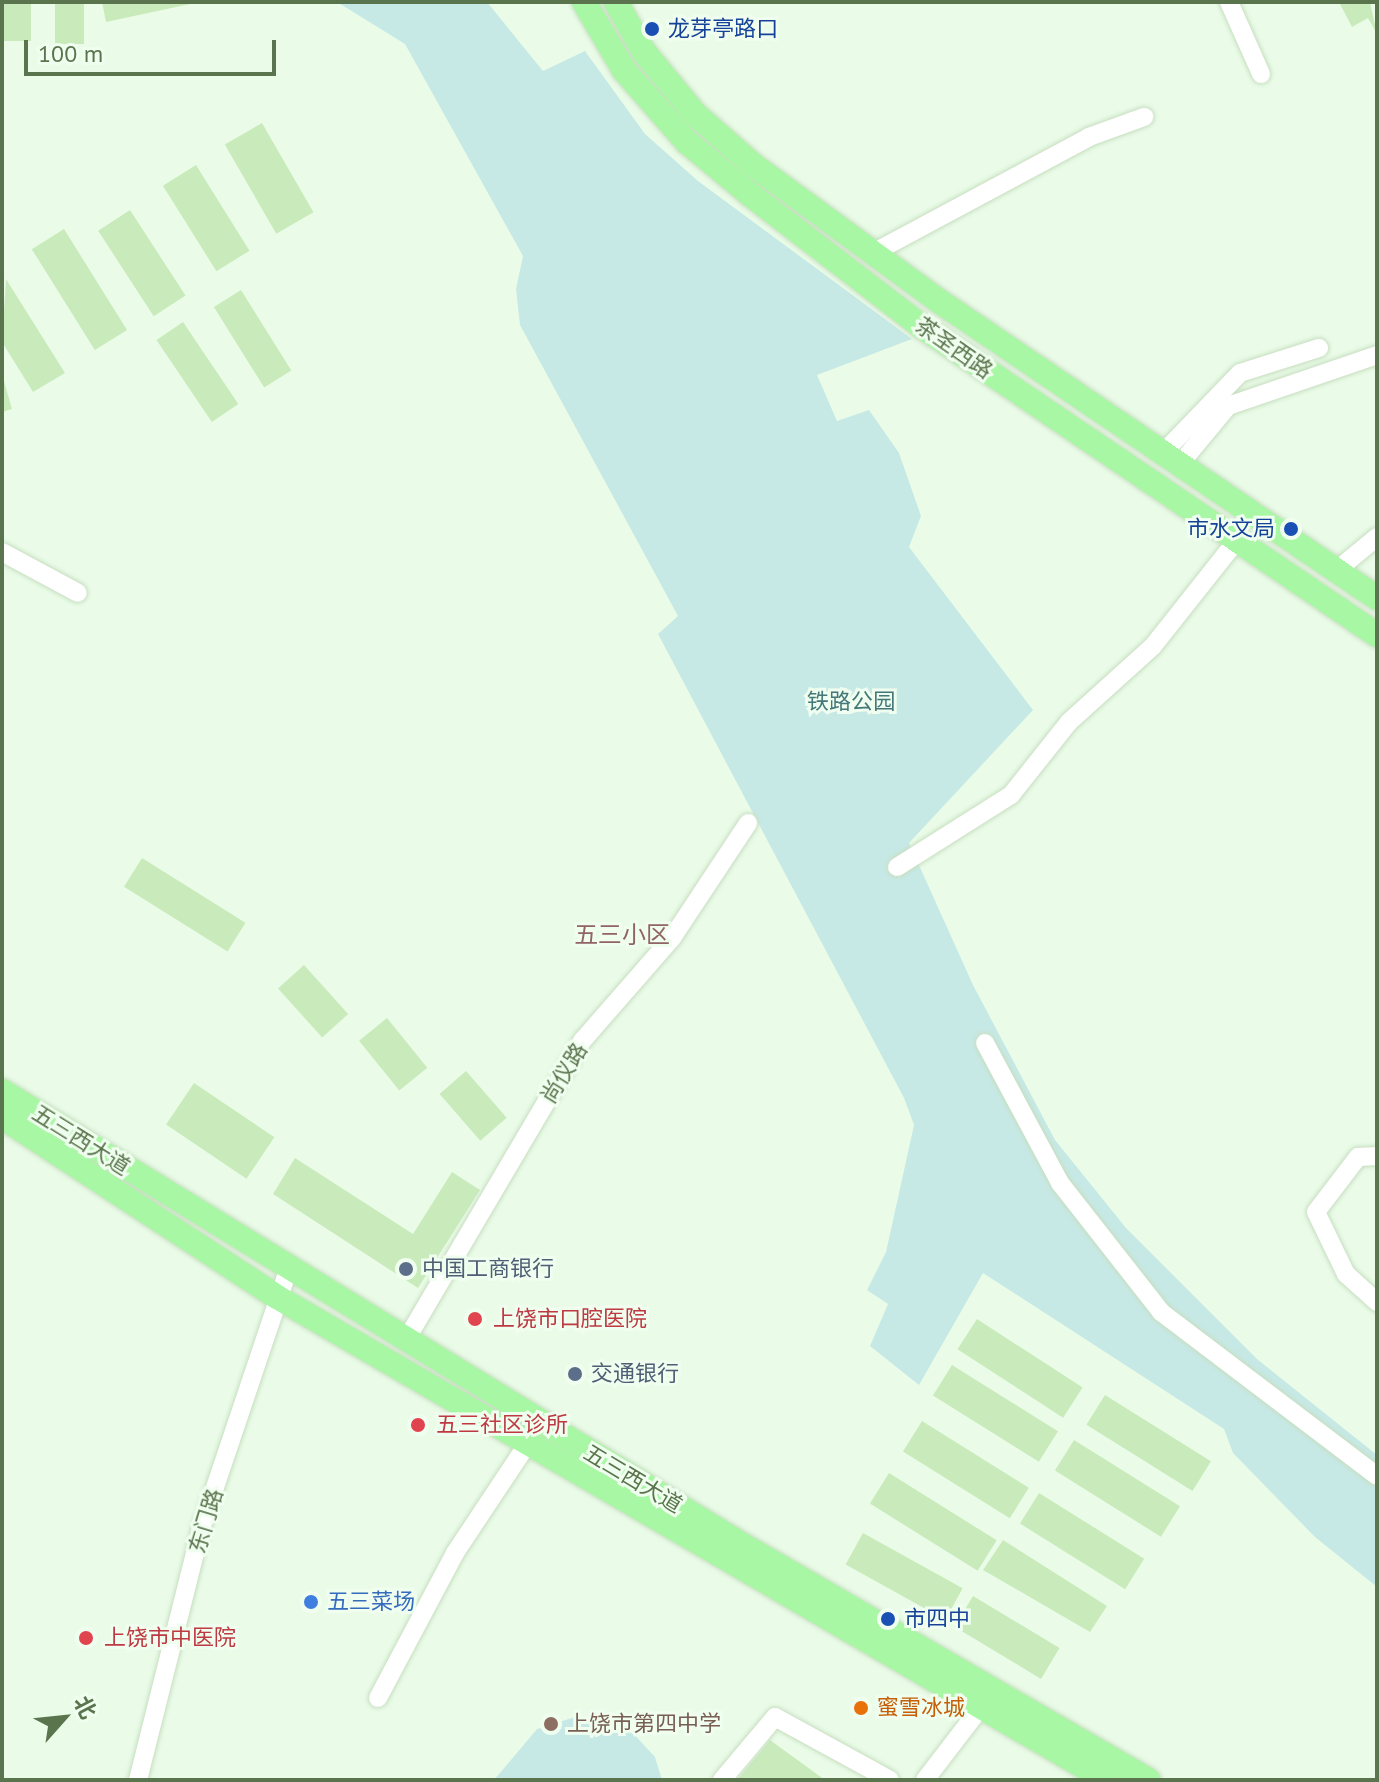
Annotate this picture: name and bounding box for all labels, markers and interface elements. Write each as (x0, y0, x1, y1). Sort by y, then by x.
place label: 龙芽亭路口 (668, 16, 778, 42)
marker: 龙芽亭路口 (643, 20, 661, 38)
scale bar (28, 24, 280, 74)
text: 100 m (38, 38, 103, 69)
street label: 茶圣西路 (910, 312, 998, 384)
place label: 市水文局 (1187, 516, 1275, 542)
marker: 市水文局 (1282, 520, 1300, 538)
park label: 铁路公园 (807, 689, 895, 715)
district label: 五三小区 (574, 921, 670, 949)
street label: 尚仪路 (535, 1038, 593, 1108)
street label: 五三西大道 (27, 1100, 135, 1180)
place label: 中国工商银行 (422, 1256, 554, 1282)
marker: 中国工商银行 (397, 1260, 415, 1278)
place label: 上饶市口腔医院 (493, 1306, 647, 1332)
marker: 上饶市口腔医院 (464, 1308, 486, 1330)
place label: 交通银行 (591, 1361, 679, 1387)
marker: 交通银行 (566, 1365, 584, 1383)
place label: 五三社区诊所 (436, 1412, 568, 1438)
marker: 五三社区诊所 (407, 1414, 429, 1436)
street label: 五三西大道 (579, 1439, 687, 1519)
street label: 东门路 (184, 1486, 228, 1556)
place label: 五三菜场 (327, 1589, 415, 1615)
marker: 五三菜场 (302, 1593, 320, 1611)
place label: 市四中 (904, 1606, 970, 1632)
marker: 市四中 (879, 1610, 897, 1628)
place label: 上饶市中医院 (104, 1625, 236, 1651)
marker: 上饶市中医院 (75, 1627, 97, 1649)
north arrow (24, 1678, 104, 1758)
text: 北 (68, 1691, 103, 1723)
place label: 蜜雪冰城 (877, 1695, 965, 1721)
marker: 蜜雪冰城 (852, 1699, 870, 1717)
place label: 上饶市第四中学 (567, 1711, 721, 1737)
marker: 上饶市第四中学 (542, 1715, 560, 1733)

